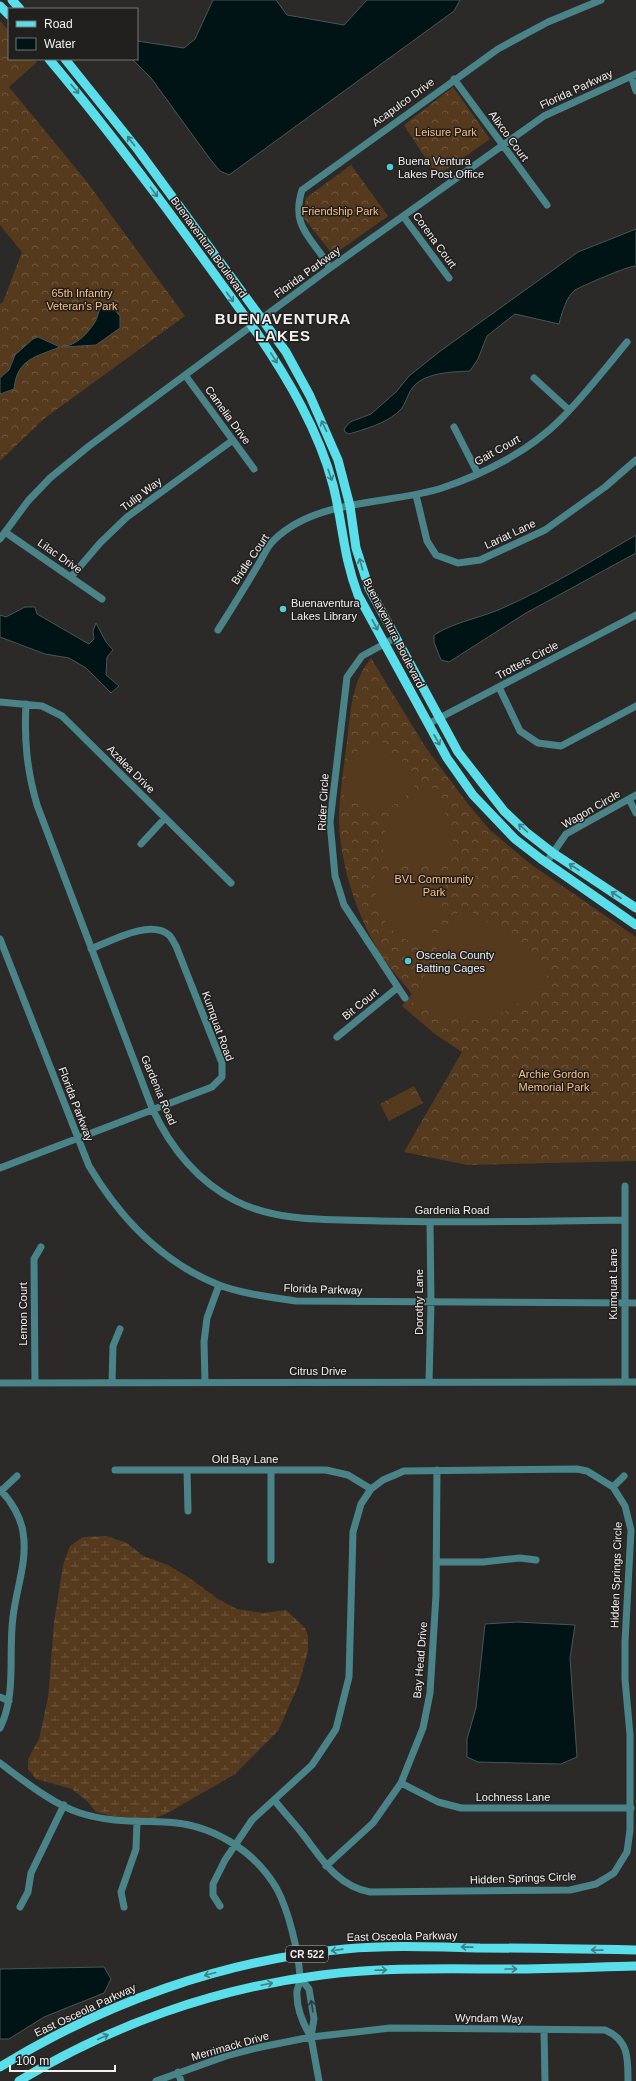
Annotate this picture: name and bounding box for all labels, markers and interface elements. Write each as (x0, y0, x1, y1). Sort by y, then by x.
legend (8, 8, 138, 60)
text: Road (44, 17, 73, 31)
text: Water (44, 37, 76, 51)
street label: Florida Parkway (538, 67, 615, 111)
street label: Acapulco Drive (370, 75, 436, 129)
one-way arrow (70, 83, 79, 94)
street label: Alixco Court (487, 108, 531, 164)
park label: Leisure Park (415, 126, 477, 138)
one-way arrow (127, 135, 135, 146)
place label: Buena Ventura Lakes Post Office (398, 155, 484, 180)
marker: Buena Ventura Lakes Post Office (385, 162, 395, 172)
one-way arrow (150, 186, 158, 197)
street label: Buenaventura Boulevard (169, 194, 249, 300)
park label: Friendship Park (301, 205, 379, 217)
street label: Corena Court (411, 210, 459, 270)
street label: Florida Parkway (272, 244, 343, 300)
park label: 65th Infantry Veteran's Park (46, 287, 118, 312)
one-way arrow (226, 291, 234, 302)
district label: BUENAVENTURA LAKES (215, 310, 351, 344)
one-way arrow (269, 353, 278, 364)
street label: Camelia Drive (203, 384, 253, 446)
one-way arrow (320, 420, 327, 432)
street label: Gait Court (472, 433, 522, 467)
one-way arrow (326, 469, 334, 481)
street label: Tulip Way (118, 474, 164, 513)
street label: Lariat Lane (483, 517, 537, 551)
street label: Bridle Court (229, 532, 271, 586)
street label: Lilac Drive (36, 536, 84, 576)
one-way arrow (357, 558, 364, 571)
street label: Buenaventura Boulevard (361, 576, 427, 690)
place label: Buenaventura Lakes Library (291, 597, 360, 622)
marker: Buenaventura Lakes Library (278, 604, 288, 614)
one-way arrow (372, 619, 379, 631)
street label: Trotters Circle (494, 639, 560, 681)
one-way arrow (433, 734, 441, 746)
street label: Azalea Drive (105, 743, 157, 795)
street label: Rider Circle (316, 773, 330, 831)
street label: Wagon Circle (560, 787, 622, 831)
one-way arrow (517, 824, 528, 833)
one-way arrow (569, 863, 580, 872)
park label: BVL Community Park (394, 873, 474, 898)
one-way arrow (611, 891, 622, 899)
place label: Osceola County Batting Cages (416, 949, 495, 974)
marker: Osceola County Batting Cages (403, 956, 413, 966)
street label: Bit Court (340, 986, 380, 1022)
street label: Kumquat Road (200, 989, 236, 1063)
street label: Gardenia Road (139, 1053, 179, 1127)
street label: Florida Parkway (56, 1065, 96, 1143)
park label: Archie Gordon Memorial Park (519, 1068, 590, 1093)
street label: Gardenia Road (415, 1204, 489, 1216)
street label: Kumquat Lane (607, 1248, 619, 1320)
street label: Dorothy Lane (413, 1269, 425, 1335)
street label: Lemon Court (17, 1282, 29, 1346)
street label: Florida Parkway (283, 1282, 363, 1296)
street label: Citrus Drive (289, 1365, 347, 1377)
street label: Old Bay Lane (212, 1453, 278, 1465)
street label: Hidden Springs Circle (608, 1522, 624, 1628)
street label: Bay Head Drive (411, 1621, 429, 1699)
street label: Lochness Lane (476, 1791, 550, 1803)
street label: Hidden Springs Circle (470, 1870, 576, 1886)
street label: East Osceola Parkway (347, 1929, 458, 1943)
one-way arrow (461, 1943, 474, 1951)
road number: CR 522 (286, 1946, 328, 1962)
one-way arrow (331, 1946, 344, 1954)
one-way arrow (591, 1946, 604, 1953)
one-way arrow (504, 1965, 517, 1973)
one-way arrow (374, 1966, 387, 1974)
one-way arrow (203, 1971, 216, 1979)
one-way arrow (260, 1980, 273, 1988)
street label: East Osceola Parkway (32, 1981, 138, 2039)
one-way arrow (308, 2000, 316, 2013)
street label: Wyndam Way (455, 2011, 524, 2025)
street label: Merrimack Drive (190, 2029, 270, 2063)
one-way arrow (97, 2033, 109, 2040)
scale bar (10, 2047, 115, 2073)
text: 100 m (16, 2054, 49, 2068)

